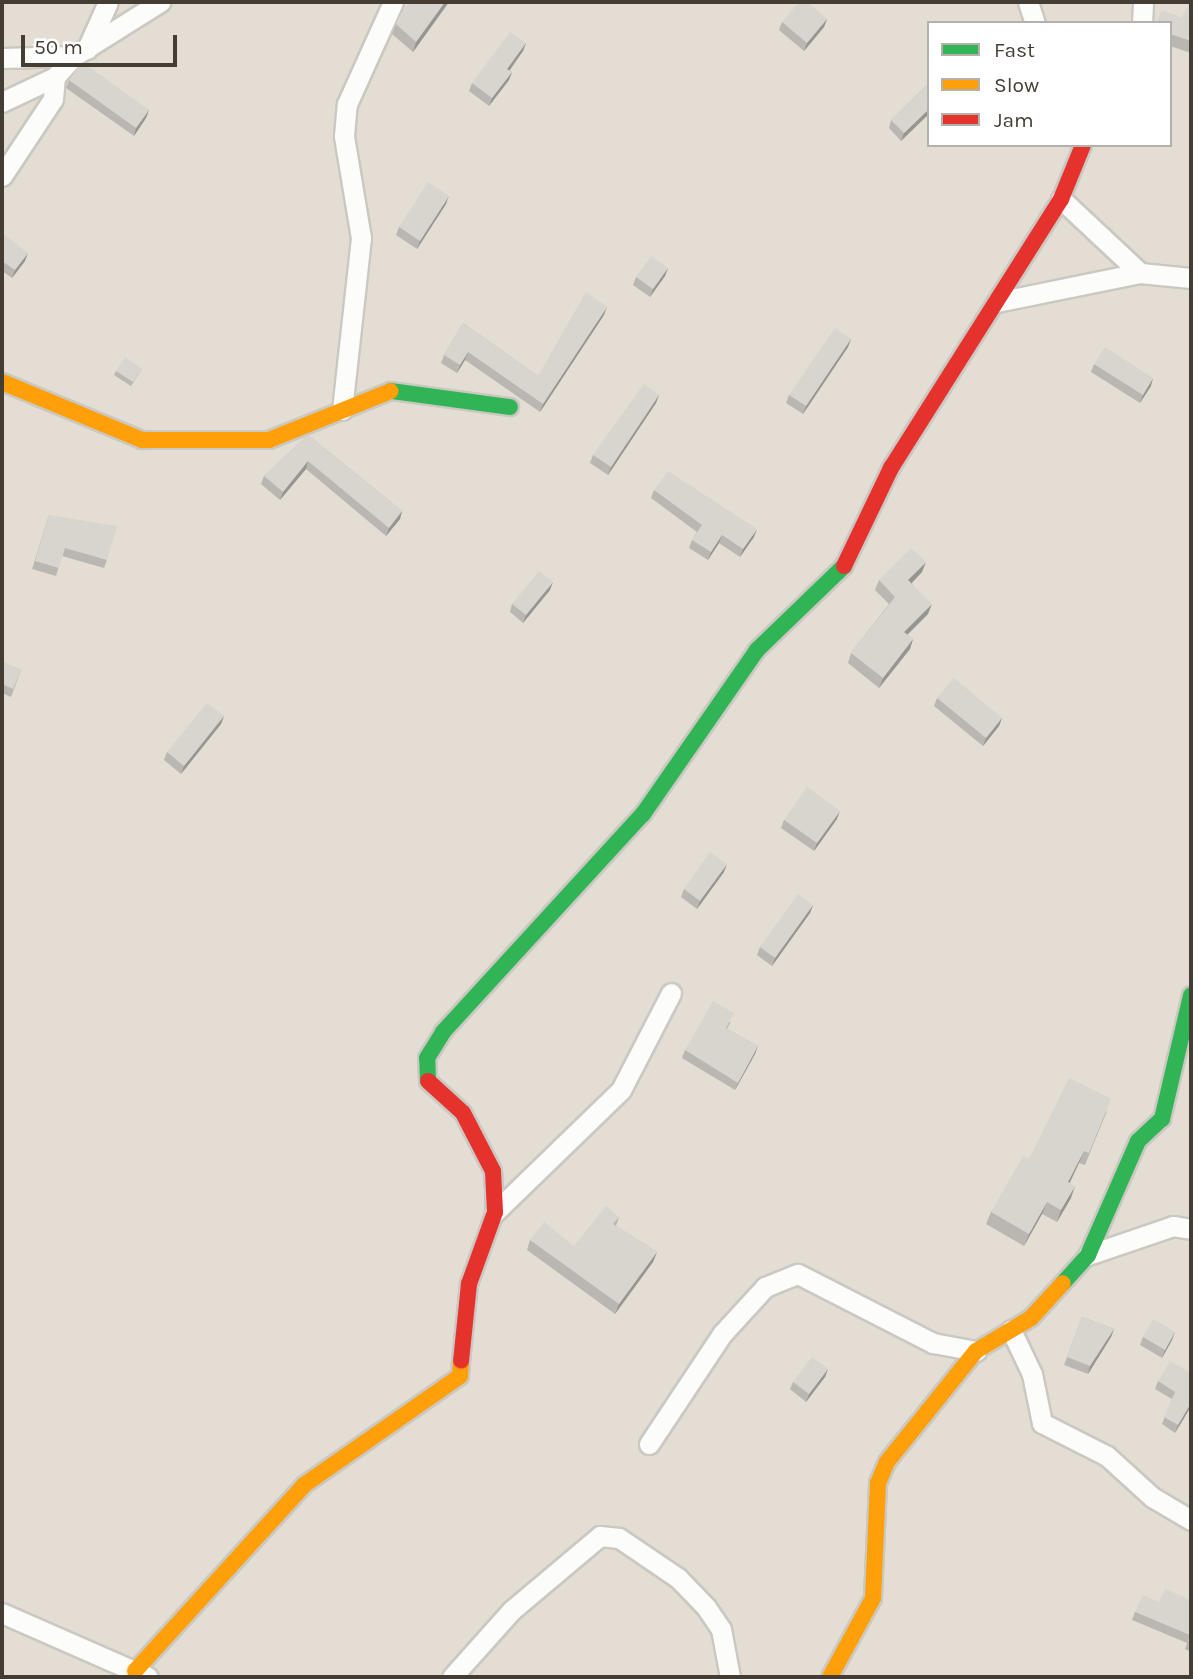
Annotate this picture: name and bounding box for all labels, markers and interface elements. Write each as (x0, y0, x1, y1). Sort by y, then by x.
scale bar (24, 21, 180, 65)
legend (927, 21, 1172, 147)
text: 50 m (34, 35, 83, 59)
text: Fast (994, 38, 1035, 62)
text: Slow (994, 73, 1039, 97)
text: Jam (994, 108, 1034, 132)

